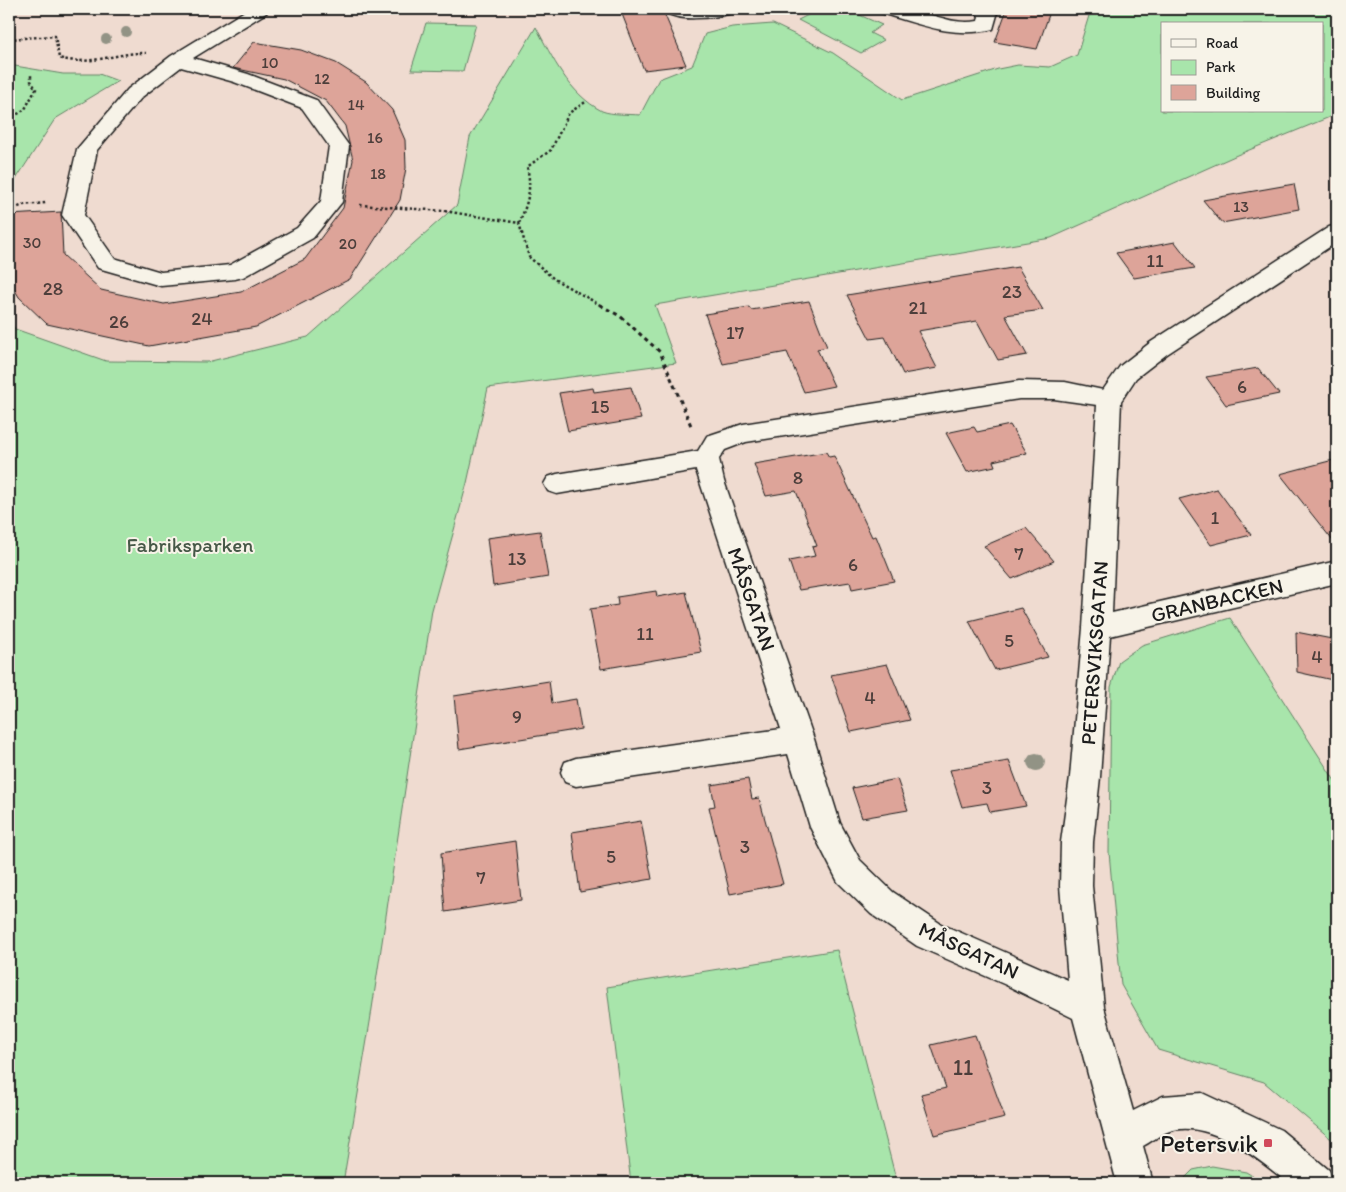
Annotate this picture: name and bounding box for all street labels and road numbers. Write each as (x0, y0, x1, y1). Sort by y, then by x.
street label: MÅSGATAN (723, 544, 781, 654)
street label: PETERSVIKSGATAN (1075, 560, 1113, 746)
street label: GRANBACKEN (1148, 573, 1286, 627)
street label: MÅSGATAN (915, 916, 1023, 984)

